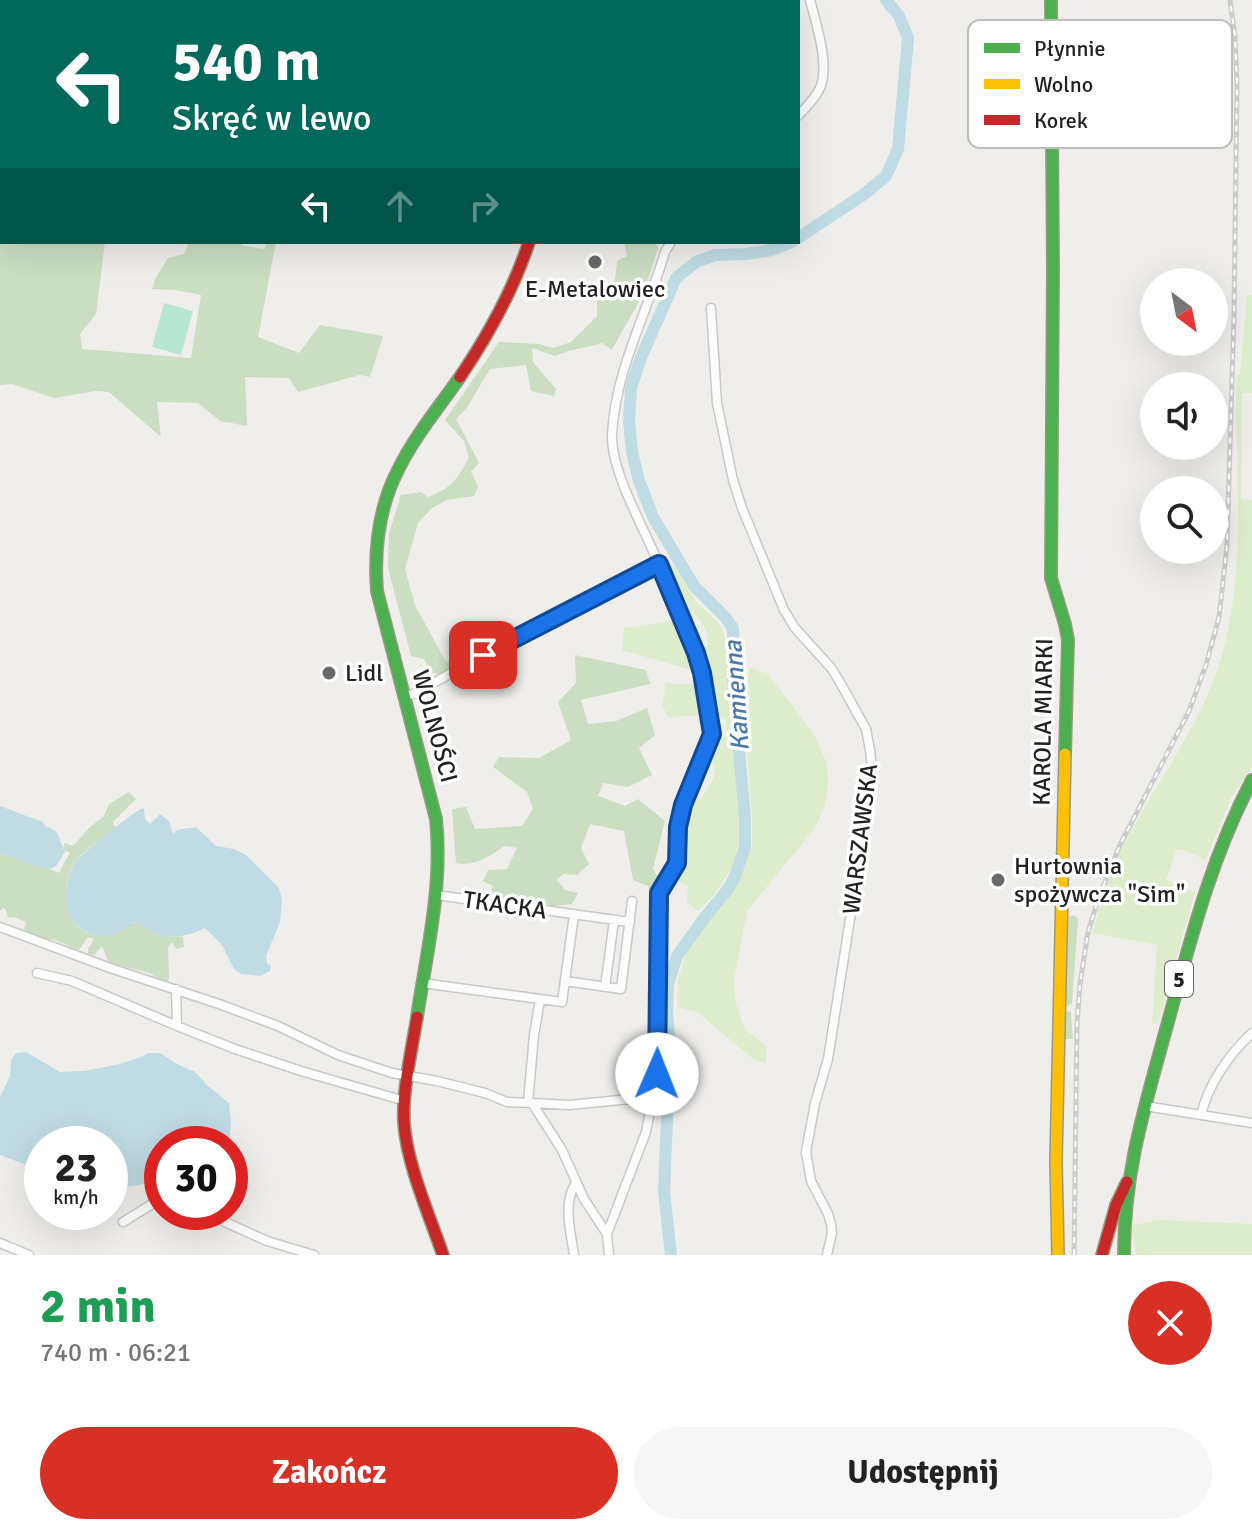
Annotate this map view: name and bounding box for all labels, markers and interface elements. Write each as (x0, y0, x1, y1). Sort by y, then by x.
legend (968, 20, 1232, 148)
text: 540 m (172, 27, 320, 96)
icon: left (40, 32, 144, 136)
text: Płynnie (1034, 35, 1105, 62)
text: Wolno (1034, 71, 1093, 98)
text: Skręć w lewo (172, 96, 372, 141)
text: Korek (1034, 107, 1088, 134)
icon: left (294, 184, 338, 228)
icon: ahead (378, 184, 422, 228)
icon: right (462, 184, 506, 228)
marker: E-Metalowiec (586, 253, 604, 271)
north arrow (1140, 268, 1228, 356)
map controls (1140, 268, 1228, 564)
place label: E-Metalowiec (525, 274, 665, 304)
button: sound (1140, 372, 1228, 460)
button: search (1140, 476, 1228, 564)
pin (449, 621, 517, 689)
icon: arrive (461, 633, 505, 677)
street label: KAROLA MIARKI (1027, 638, 1059, 806)
water label: Kamienna (717, 639, 757, 752)
place label: Lidl (345, 658, 383, 688)
marker: Lidl (320, 664, 338, 682)
street label: WOLNOŚCI (406, 666, 464, 786)
street label: WARSZAWSKA (836, 762, 884, 916)
place label: Hurtownia spożywcza "Sim" (1014, 851, 1185, 909)
marker: Hurtownia spożywcza "Sim" (989, 871, 1007, 889)
street label: TKACKA (461, 884, 549, 926)
road number: 5 (1165, 961, 1193, 997)
position arrow (615, 1032, 699, 1116)
speed limit sign: 30 (144, 1126, 248, 1230)
text: 23 (54, 1143, 98, 1193)
text: km/h (53, 1185, 99, 1210)
text: 2 min (40, 1277, 156, 1336)
button: close (1128, 1281, 1212, 1365)
text: 740 m · 06:21 (40, 1337, 191, 1369)
button: Zakończ (40, 1427, 618, 1519)
button: Udostępnij (634, 1427, 1212, 1519)

